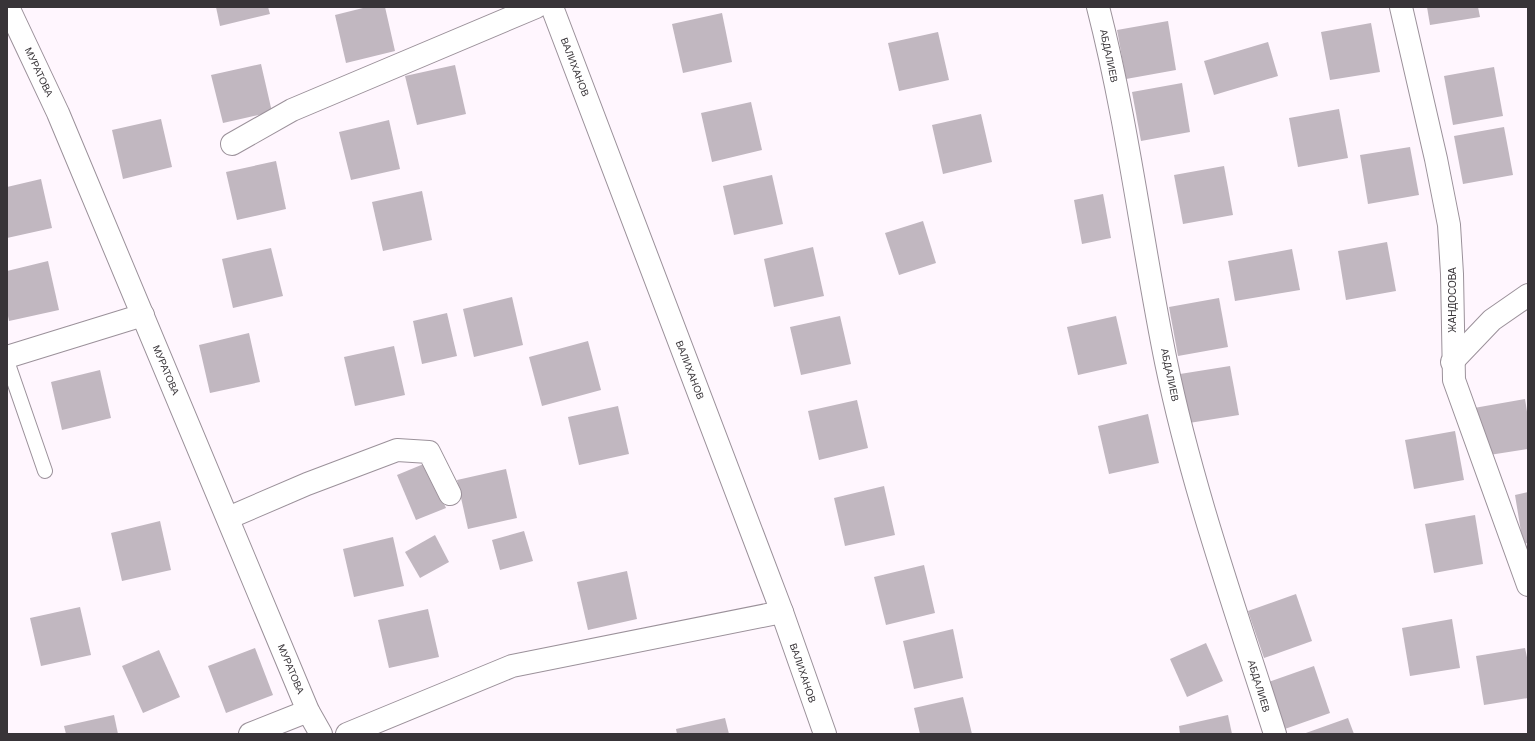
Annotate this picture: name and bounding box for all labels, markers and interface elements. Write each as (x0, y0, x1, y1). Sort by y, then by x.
street label: АБДАЛИЕВ (1098, 28, 1120, 84)
street label: ВАЛИХАНОВ (559, 36, 591, 98)
street label: МУРАТОВА (23, 46, 55, 99)
street label: ЖАНДОСОВА (1447, 267, 1458, 333)
street label: ВАЛИХАНОВ (674, 339, 706, 401)
street label: МУРАТОВА (151, 343, 182, 397)
street label: АБДАЛИЕВ (1159, 347, 1181, 403)
street label: МУРАТОВА (276, 642, 307, 696)
street label: ВАЛИХАНОВ (788, 642, 818, 704)
street label: АБДАЛИЕВ (1246, 659, 1272, 714)

